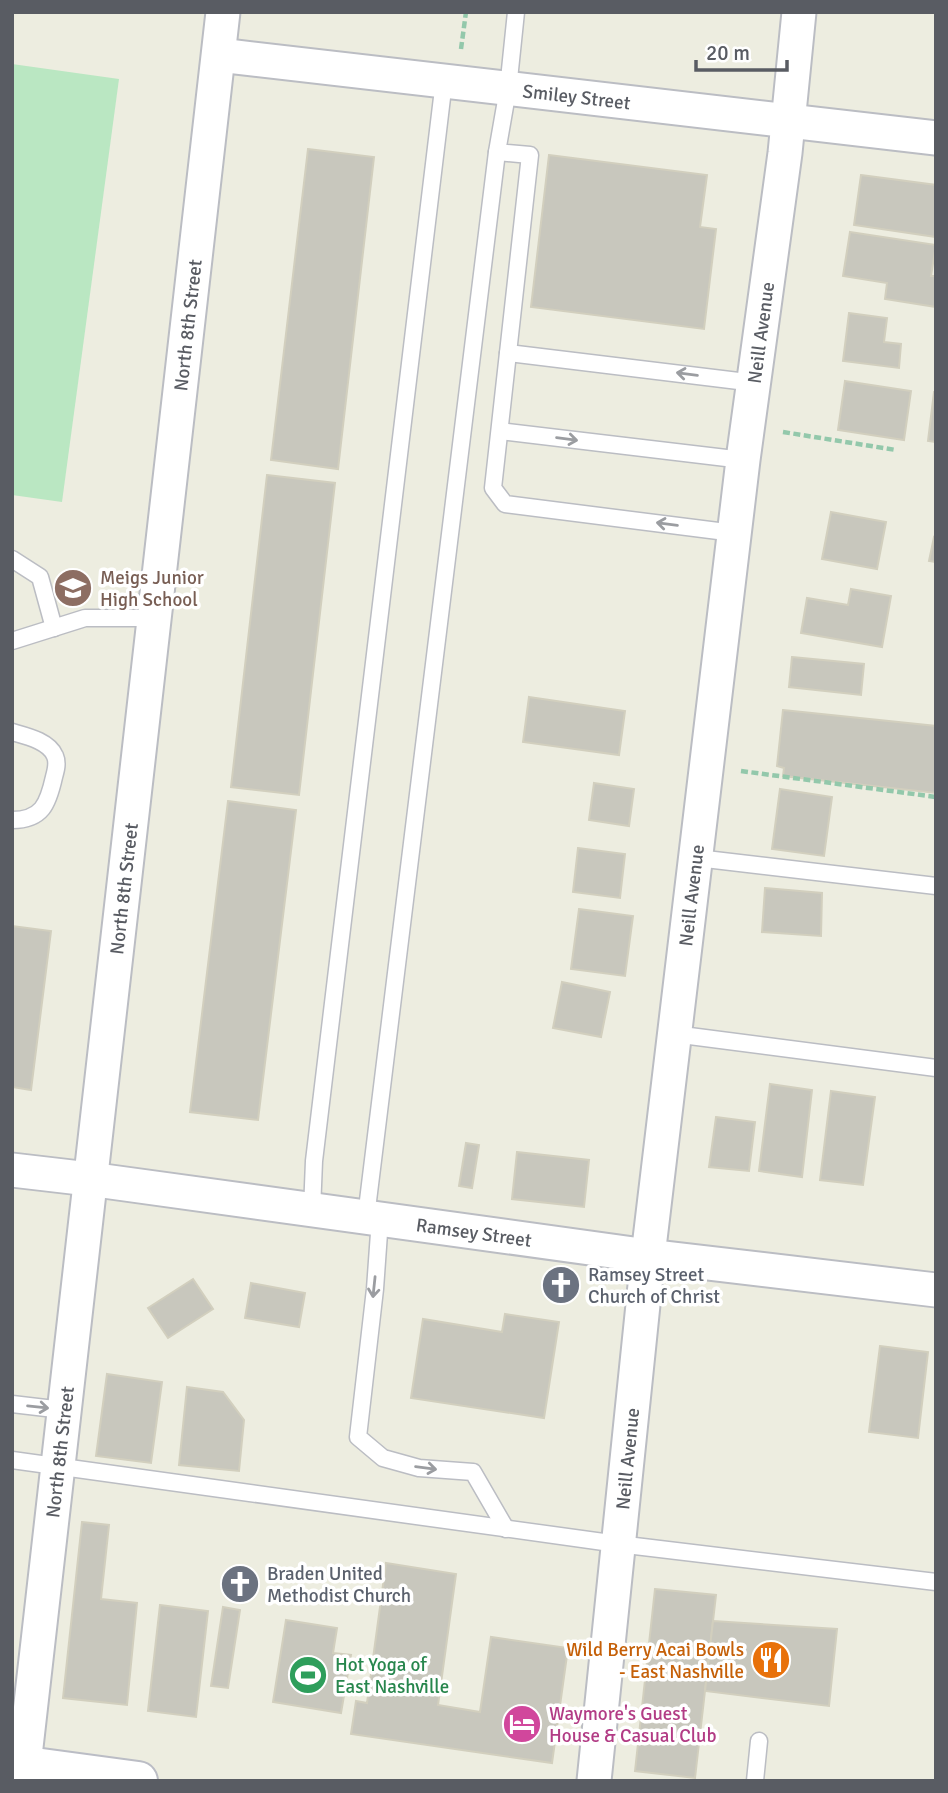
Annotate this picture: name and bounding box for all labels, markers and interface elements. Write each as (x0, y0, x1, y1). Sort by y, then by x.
scale bar (696, 28, 787, 72)
text: 20 m (706, 40, 750, 66)
street label: Smiley Street (521, 79, 632, 116)
street label: North 8th Street (169, 258, 208, 393)
street label: Neill Avenue (743, 280, 780, 385)
one-way arrow (676, 368, 699, 381)
one-way arrow (556, 433, 578, 446)
one-way arrow (656, 518, 678, 531)
place label: Meigs Junior High School (100, 566, 204, 612)
school or university icon: Meigs Junior High School (52, 567, 94, 609)
street label: North 8th Street (105, 821, 144, 956)
street label: Neill Avenue (674, 843, 710, 948)
street label: Ramsey Street (414, 1213, 533, 1253)
place label: Ramsey Street Church of Christ (588, 1263, 720, 1309)
church icon: Ramsey Street Church of Christ (540, 1264, 582, 1306)
one-way arrow (367, 1275, 380, 1298)
street label: North 8th Street (41, 1385, 80, 1519)
one-way arrow (26, 1400, 49, 1413)
street label: Neill Avenue (611, 1407, 645, 1511)
one-way arrow (414, 1462, 437, 1475)
place label: Braden United Methodist Church (267, 1562, 411, 1608)
church icon: Braden United Methodist Church (219, 1563, 261, 1605)
place label: Wild Berry Acai Bowls - East Nashville (566, 1638, 744, 1684)
restaurant icon: Wild Berry Acai Bowls - East Nashville (750, 1639, 792, 1681)
place label: Hot Yoga of East Nashville (335, 1653, 449, 1699)
sports icon: Hot Yoga of East Nashville (287, 1654, 329, 1696)
place label: Waymore's Guest House & Casual Club (549, 1702, 716, 1748)
hotel icon: Waymore's Guest House & Casual Club (501, 1703, 543, 1745)

